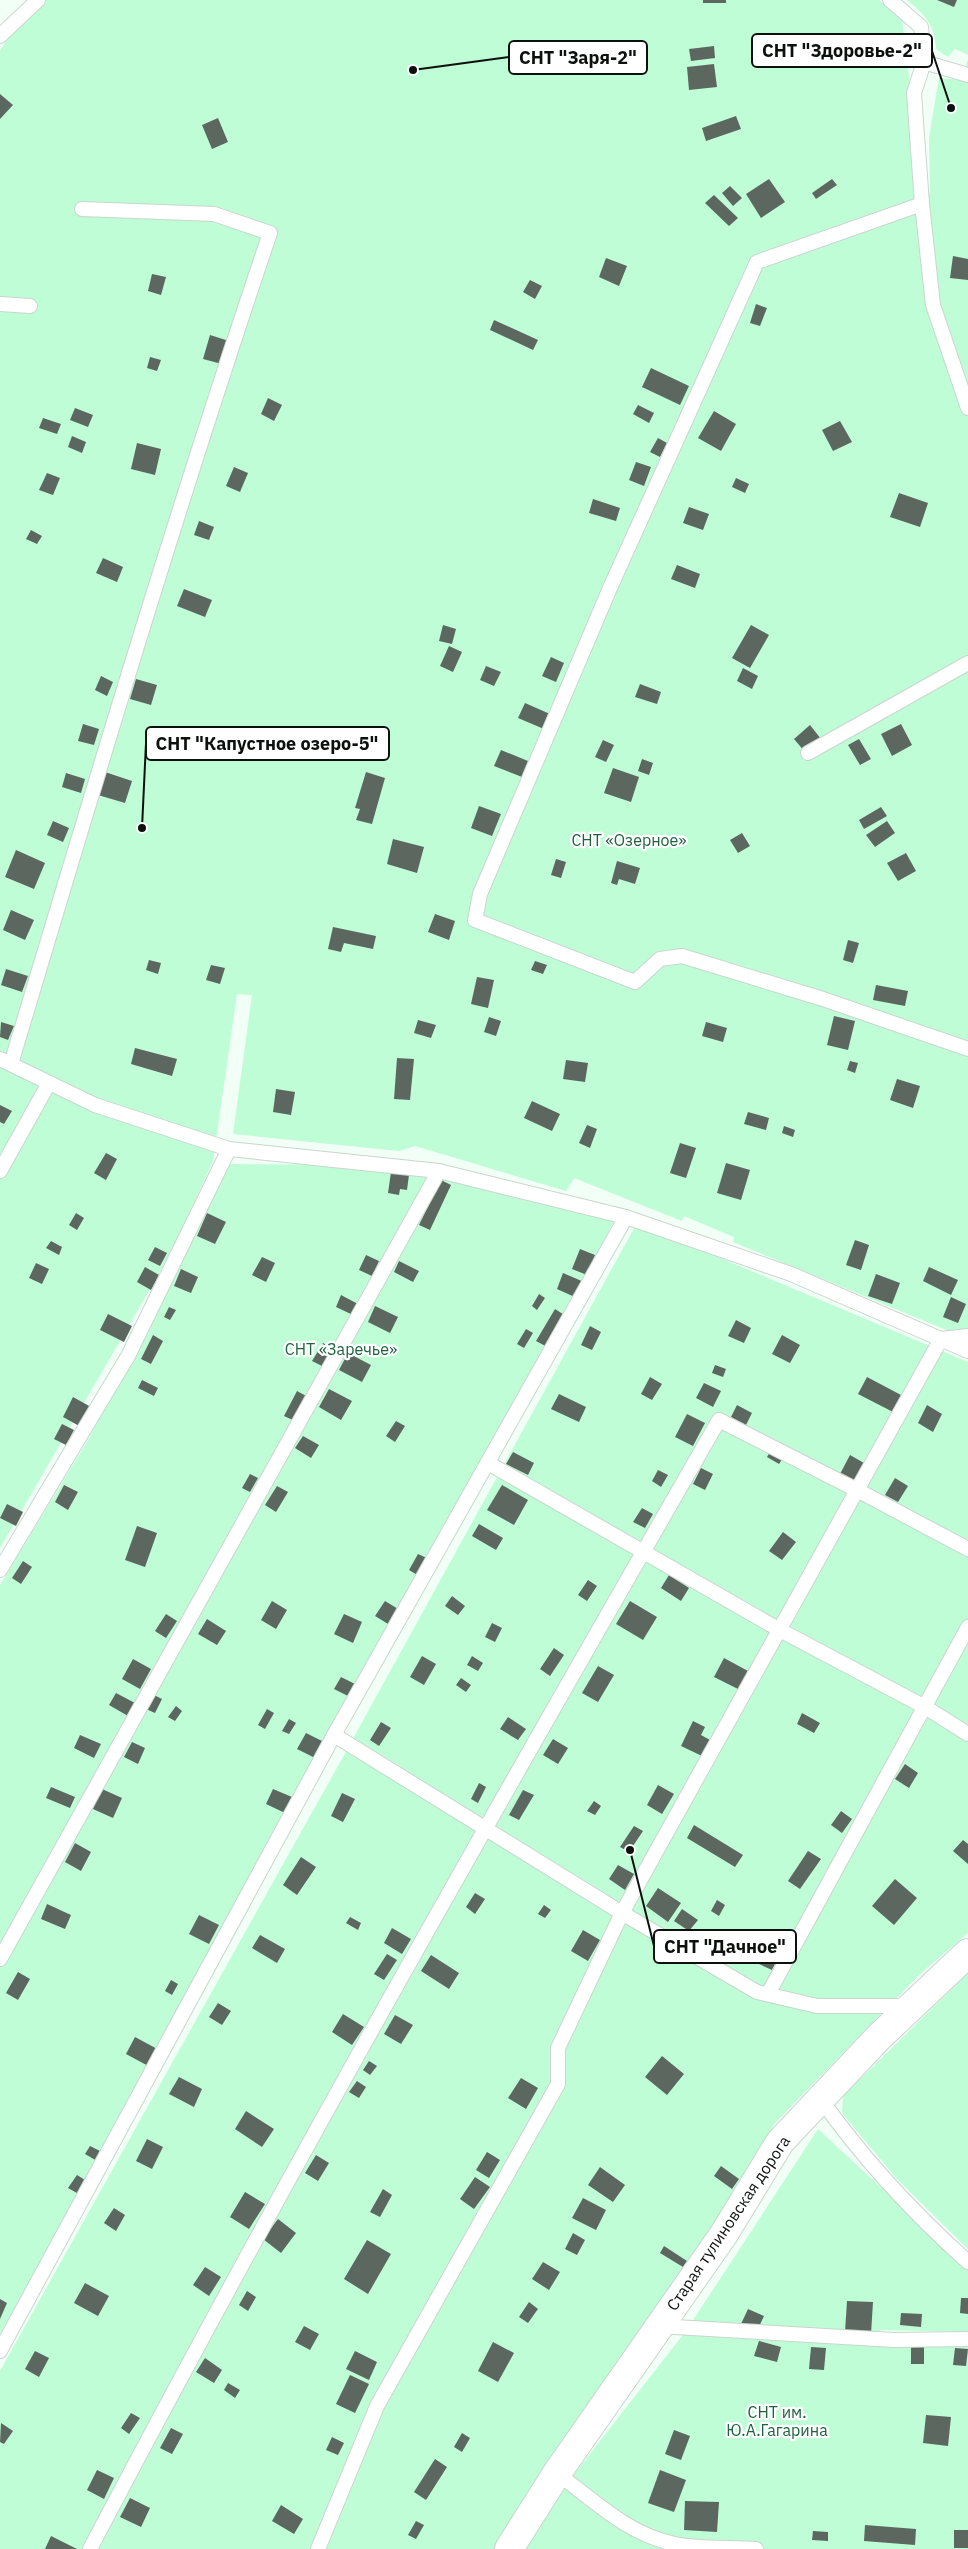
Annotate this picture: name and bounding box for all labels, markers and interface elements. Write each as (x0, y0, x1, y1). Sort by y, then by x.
callout: СНТ "Здоровье-2" (752, 34, 932, 67)
text: СНТ "Здоровье-2" (762, 39, 922, 62)
callout: СНТ "Заря-2" (509, 41, 647, 74)
text: СНТ "Заря-2" (519, 46, 637, 69)
callout: СНТ "Капустное озеро-5" (146, 727, 389, 760)
text: СНТ "Капустное озеро-5" (156, 732, 378, 755)
park label: СНТ «Озерное» (571, 830, 687, 850)
park label: СНТ «Заречье» (285, 1339, 397, 1359)
callout: СНТ "Дачное" (654, 1930, 796, 1963)
text: СНТ "Дачное" (664, 1935, 786, 1958)
street label: Старая тулиновская дорога (662, 2131, 794, 2314)
park label: СНТ им. Ю.А.Гагарина (726, 2402, 828, 2440)

